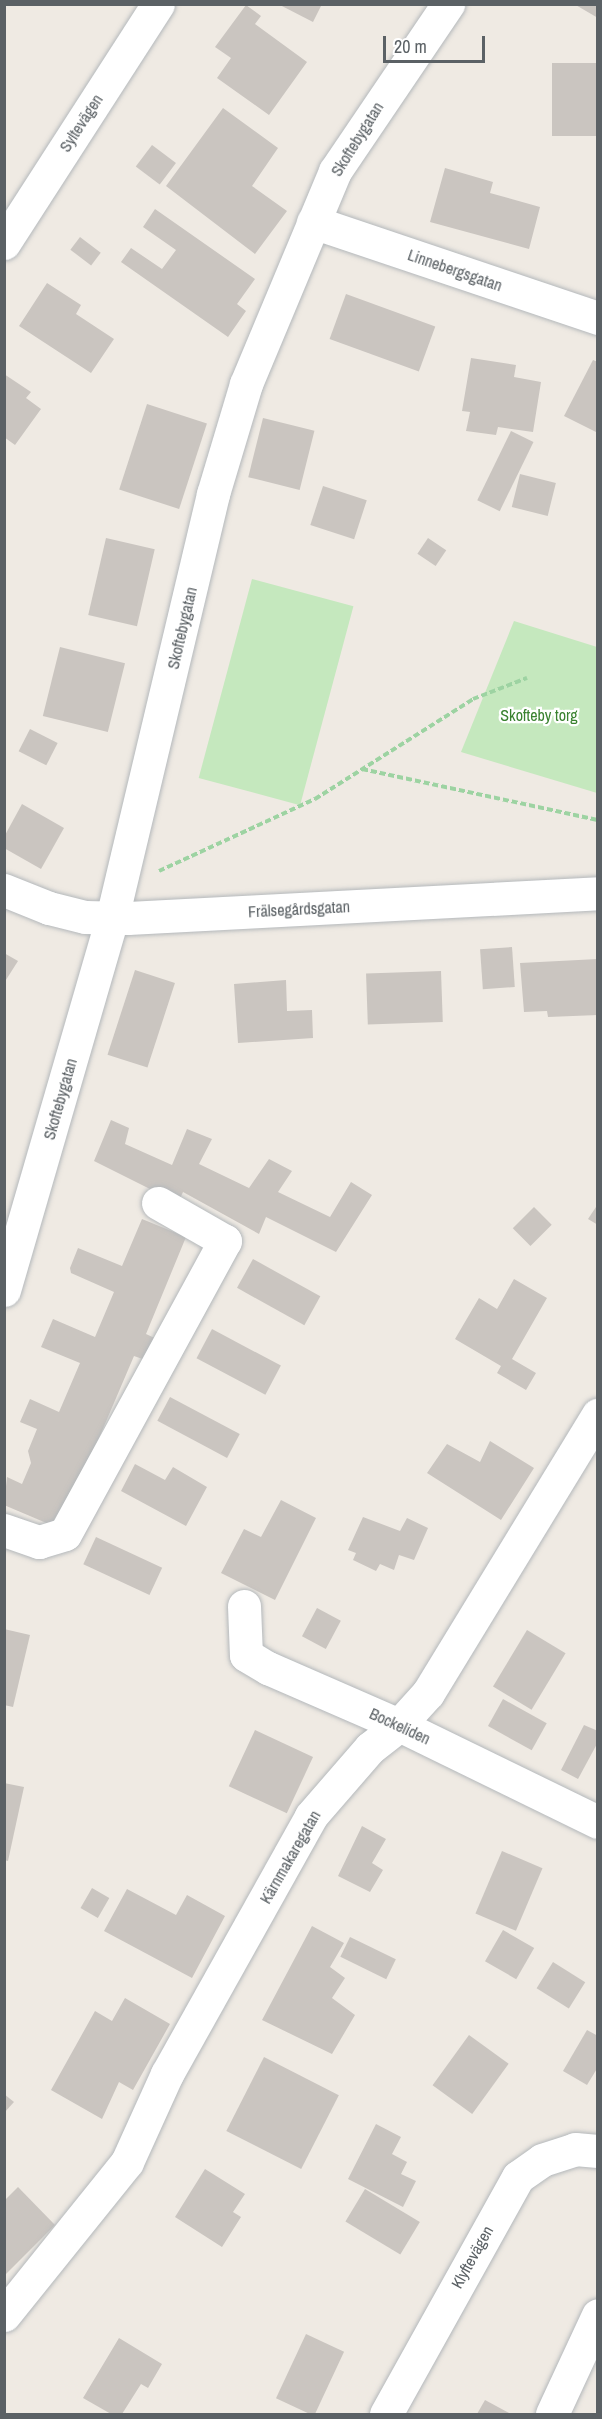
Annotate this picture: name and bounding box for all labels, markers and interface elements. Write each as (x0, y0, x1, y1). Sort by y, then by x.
scale bar (386, 24, 488, 62)
text: 20 m (394, 34, 427, 59)
street label: Syltevägen (55, 91, 107, 155)
street label: Skoftebygatan (327, 98, 387, 180)
street label: Linnebergsgatan (405, 245, 505, 295)
street label: Skoftebygatan (163, 585, 201, 671)
park label: Skofteby torg (500, 705, 578, 725)
street label: Frälsegårdsgatan (248, 897, 350, 921)
street label: Skoftebygatan (39, 1056, 81, 1142)
street label: Bockeliden (367, 1704, 433, 1748)
street label: Kärnmakaregatan (256, 1807, 324, 1907)
street label: Klyftevägen (447, 2222, 497, 2292)

